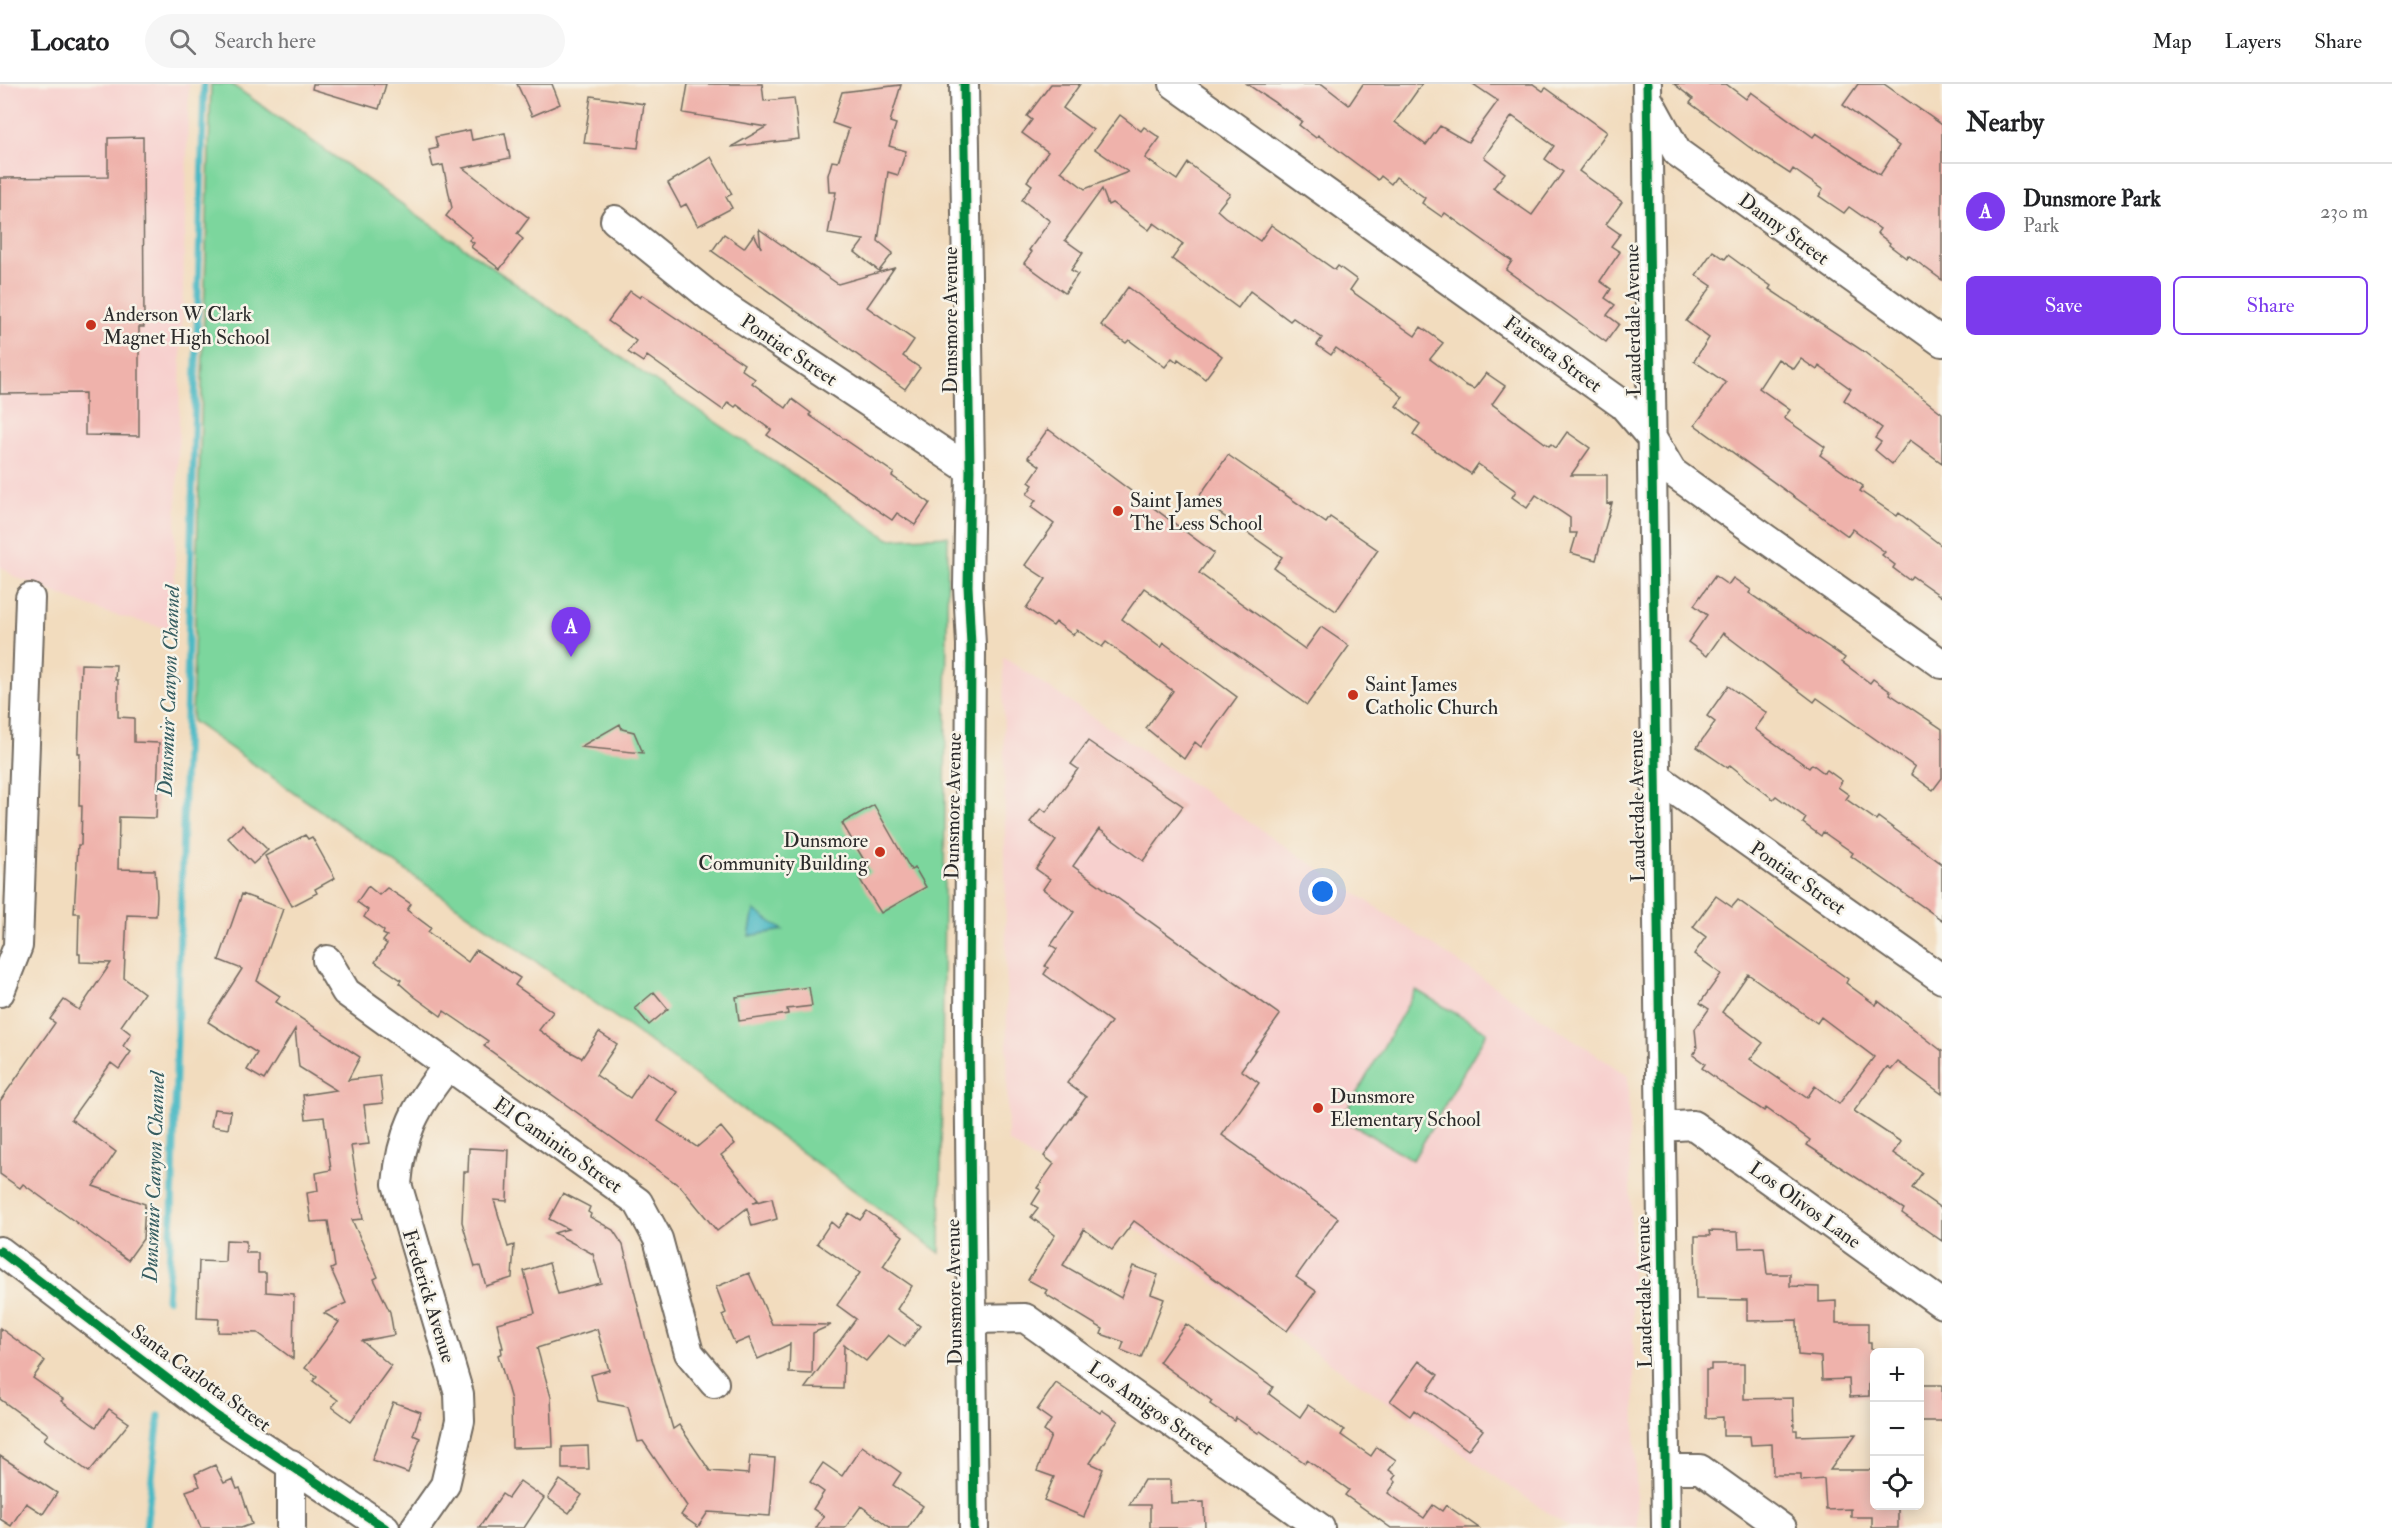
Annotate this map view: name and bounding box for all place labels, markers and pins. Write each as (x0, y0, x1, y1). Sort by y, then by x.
place label: Anderson W Clark Magnet High School (102, 302, 270, 350)
marker: Anderson W Clark Magnet High School (84, 318, 98, 332)
place label: Saint James The Less School (1130, 488, 1263, 536)
marker: Saint James The Less School (1111, 504, 1125, 518)
pin: A (552, 608, 590, 657)
place label: Saint James Catholic Church (1365, 672, 1499, 720)
marker: Saint James Catholic Church (1346, 688, 1360, 702)
place label: Dunsmore Community Building (698, 828, 869, 876)
marker: Dunsmore Community Building (873, 845, 887, 859)
place label: Dunsmore Elementary School (1330, 1084, 1481, 1132)
marker: Dunsmore Elementary School (1311, 1101, 1325, 1115)

